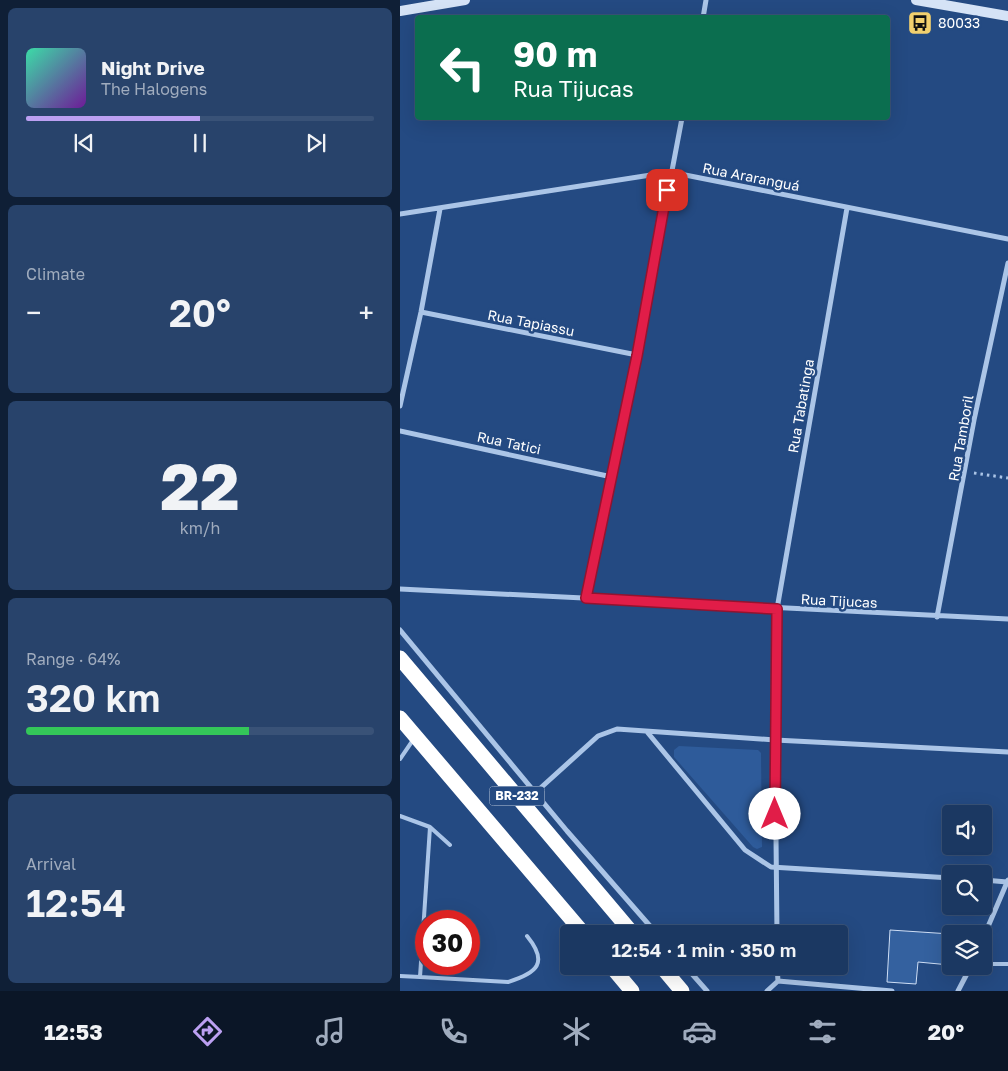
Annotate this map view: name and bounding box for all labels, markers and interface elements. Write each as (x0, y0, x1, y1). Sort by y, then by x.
bus stop icon: 80033 (907, 10, 933, 36)
place label: 80033 (938, 14, 980, 31)
text: 90 m (513, 33, 597, 75)
icon: left (430, 35, 495, 100)
text: Night Drive (101, 56, 205, 79)
text: Rua Tijucas (513, 75, 634, 102)
text: The Halogens (101, 79, 207, 99)
icon: previous (70, 129, 98, 157)
icon: pause (186, 129, 214, 157)
icon: next (302, 129, 330, 157)
street label: Rua Araranguá (701, 159, 801, 194)
pin (646, 169, 688, 211)
icon: arrive (653, 176, 681, 204)
text: Climate (26, 264, 85, 284)
text: 20° (169, 290, 231, 335)
text: − (26, 296, 41, 329)
text: + (359, 296, 374, 329)
street label: Rua Tapiassu (486, 306, 576, 339)
street label: Rua Tabatinga (784, 358, 817, 454)
street label: Rua Tamboril (945, 393, 976, 482)
street label: Rua Tatici (476, 427, 543, 458)
text: 22 (160, 446, 240, 524)
text: km/h (180, 518, 220, 538)
street label: Rua Tijucas (800, 590, 878, 611)
text: Range · 64% (26, 649, 120, 669)
text: 320 km (26, 675, 161, 720)
road number: BR-232 (490, 786, 544, 806)
position arrow (748, 787, 800, 839)
map controls (942, 805, 992, 975)
button: sound (942, 805, 992, 855)
text: Arrival (26, 854, 76, 874)
button: search (942, 865, 992, 915)
text: 12:54 (26, 880, 126, 925)
speed limit sign: 30 (415, 910, 480, 975)
button: layers (942, 925, 992, 975)
text: 12:54 · 1 min · 350 m (612, 938, 796, 961)
icon: directions (190, 1014, 225, 1049)
icon: music (313, 1014, 348, 1049)
icon: phone (436, 1014, 471, 1049)
icon: climate (559, 1014, 594, 1049)
icon: car (682, 1014, 717, 1049)
icon: filters (805, 1014, 840, 1049)
text: 12:53 (44, 1018, 103, 1045)
text: 20° (928, 1018, 964, 1045)

